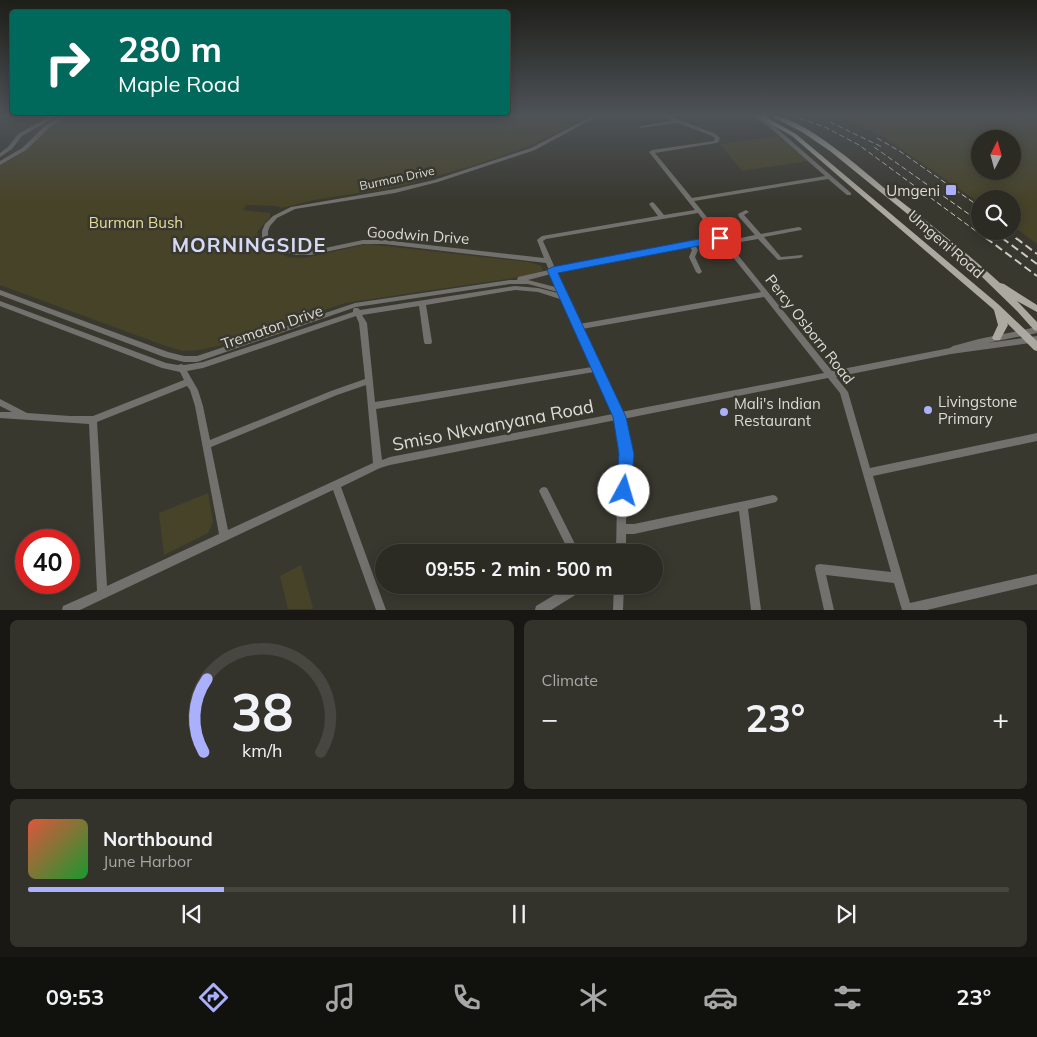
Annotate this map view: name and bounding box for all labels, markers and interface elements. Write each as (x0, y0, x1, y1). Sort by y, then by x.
text: 280 m (118, 27, 222, 71)
icon: right (35, 30, 100, 95)
text: Maple Road (118, 70, 240, 98)
north arrow (971, 130, 1021, 180)
map controls (971, 130, 1021, 240)
street label: Burman Drive (358, 163, 436, 193)
place label: Umgeni (886, 181, 940, 200)
marker: Umgeni (944, 183, 958, 197)
button: search (971, 190, 1021, 240)
street label: Umgeni Road (904, 206, 988, 282)
park label: Burman Bush (89, 213, 183, 232)
pin (699, 217, 741, 259)
street label: Goodwin Drive (366, 222, 470, 248)
icon: arrive (706, 224, 734, 252)
district label: MORNINGSIDE (172, 232, 326, 257)
street label: Percy Osborn Road (761, 270, 859, 388)
street label: Trematon Drive (219, 301, 325, 353)
place label: Livingstone Primary (938, 392, 1017, 428)
street label: Smiso Nkwanyana Road (390, 394, 596, 456)
place label: Mali's Indian Restaurant (734, 394, 821, 430)
marker: Livingstone Primary (922, 404, 934, 416)
marker: Mali's Indian Restaurant (718, 406, 730, 418)
position arrow (597, 464, 649, 516)
speed limit sign: 40 (15, 529, 80, 594)
text: 09:55 · 2 min · 500 m (425, 557, 613, 581)
text: Climate (542, 670, 598, 690)
text: 38 (231, 679, 293, 744)
text: 23° (745, 694, 805, 742)
text: − (542, 701, 558, 736)
text: + (992, 701, 1009, 736)
text: km/h (242, 739, 282, 761)
text: Northbound (103, 827, 213, 851)
text: June Harbor (103, 851, 192, 871)
icon: previous (178, 900, 206, 928)
icon: pause (505, 900, 533, 928)
icon: next (832, 900, 860, 928)
icon: directions (196, 980, 231, 1015)
icon: music (323, 980, 358, 1015)
icon: phone (449, 980, 484, 1015)
icon: climate (576, 980, 611, 1015)
icon: car (703, 980, 738, 1015)
icon: filters (830, 980, 865, 1015)
text: 09:53 (46, 983, 104, 1011)
text: 23° (956, 983, 991, 1011)

